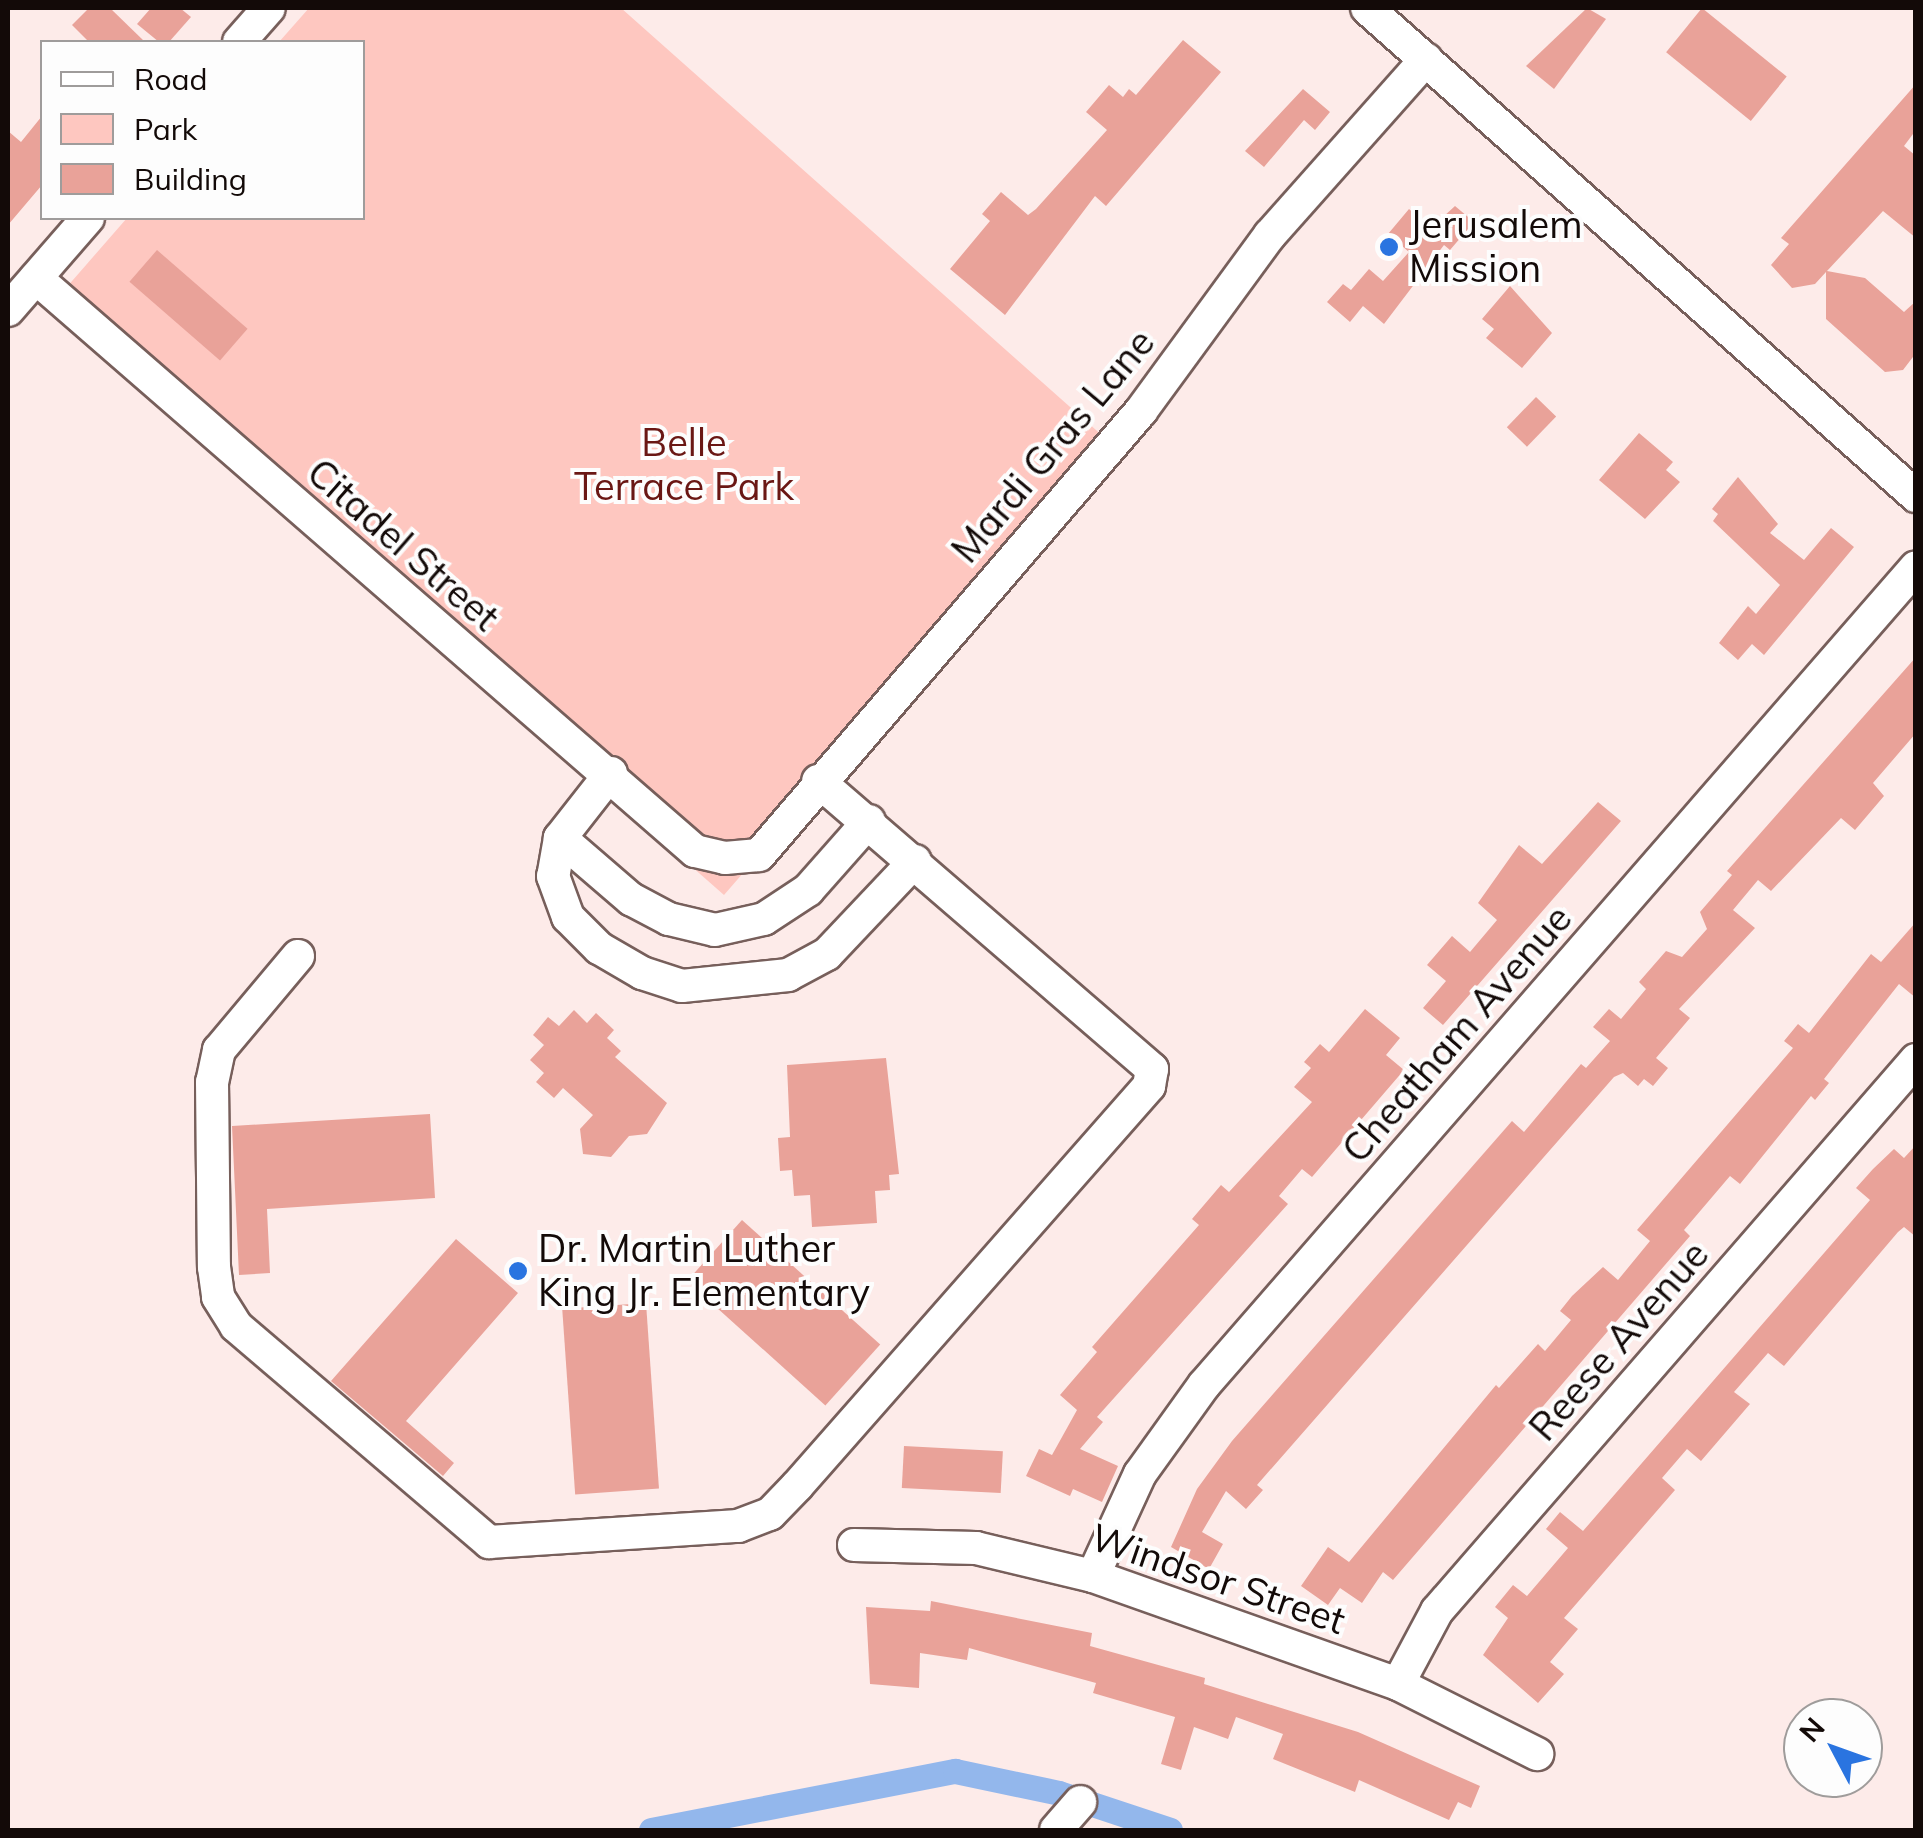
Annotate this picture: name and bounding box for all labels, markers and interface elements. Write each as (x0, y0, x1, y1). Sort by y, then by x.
legend (40, 40, 365, 220)
text: Road (134, 60, 208, 98)
text: Park (134, 110, 197, 148)
text: Building (134, 160, 247, 198)
place label: Jerusalem Mission (1409, 202, 1583, 292)
marker: Jerusalem Mission (1378, 236, 1400, 258)
street label: Mardi Gras Lane (942, 320, 1164, 572)
park label: Belle Terrace Park (574, 420, 794, 509)
street label: Citadel Street (298, 450, 508, 640)
street label: Cheatham Avenue (1333, 896, 1581, 1172)
place label: Dr. Martin Luther King Jr. Elementary (538, 1226, 870, 1316)
street label: Reese Avenue (1520, 1232, 1718, 1450)
marker: Dr. Martin Luther King Jr. Elementary (507, 1260, 529, 1282)
street label: Windsor Street (1085, 1514, 1351, 1644)
north arrow (1783, 1698, 1883, 1798)
text: N (1791, 1710, 1832, 1749)

